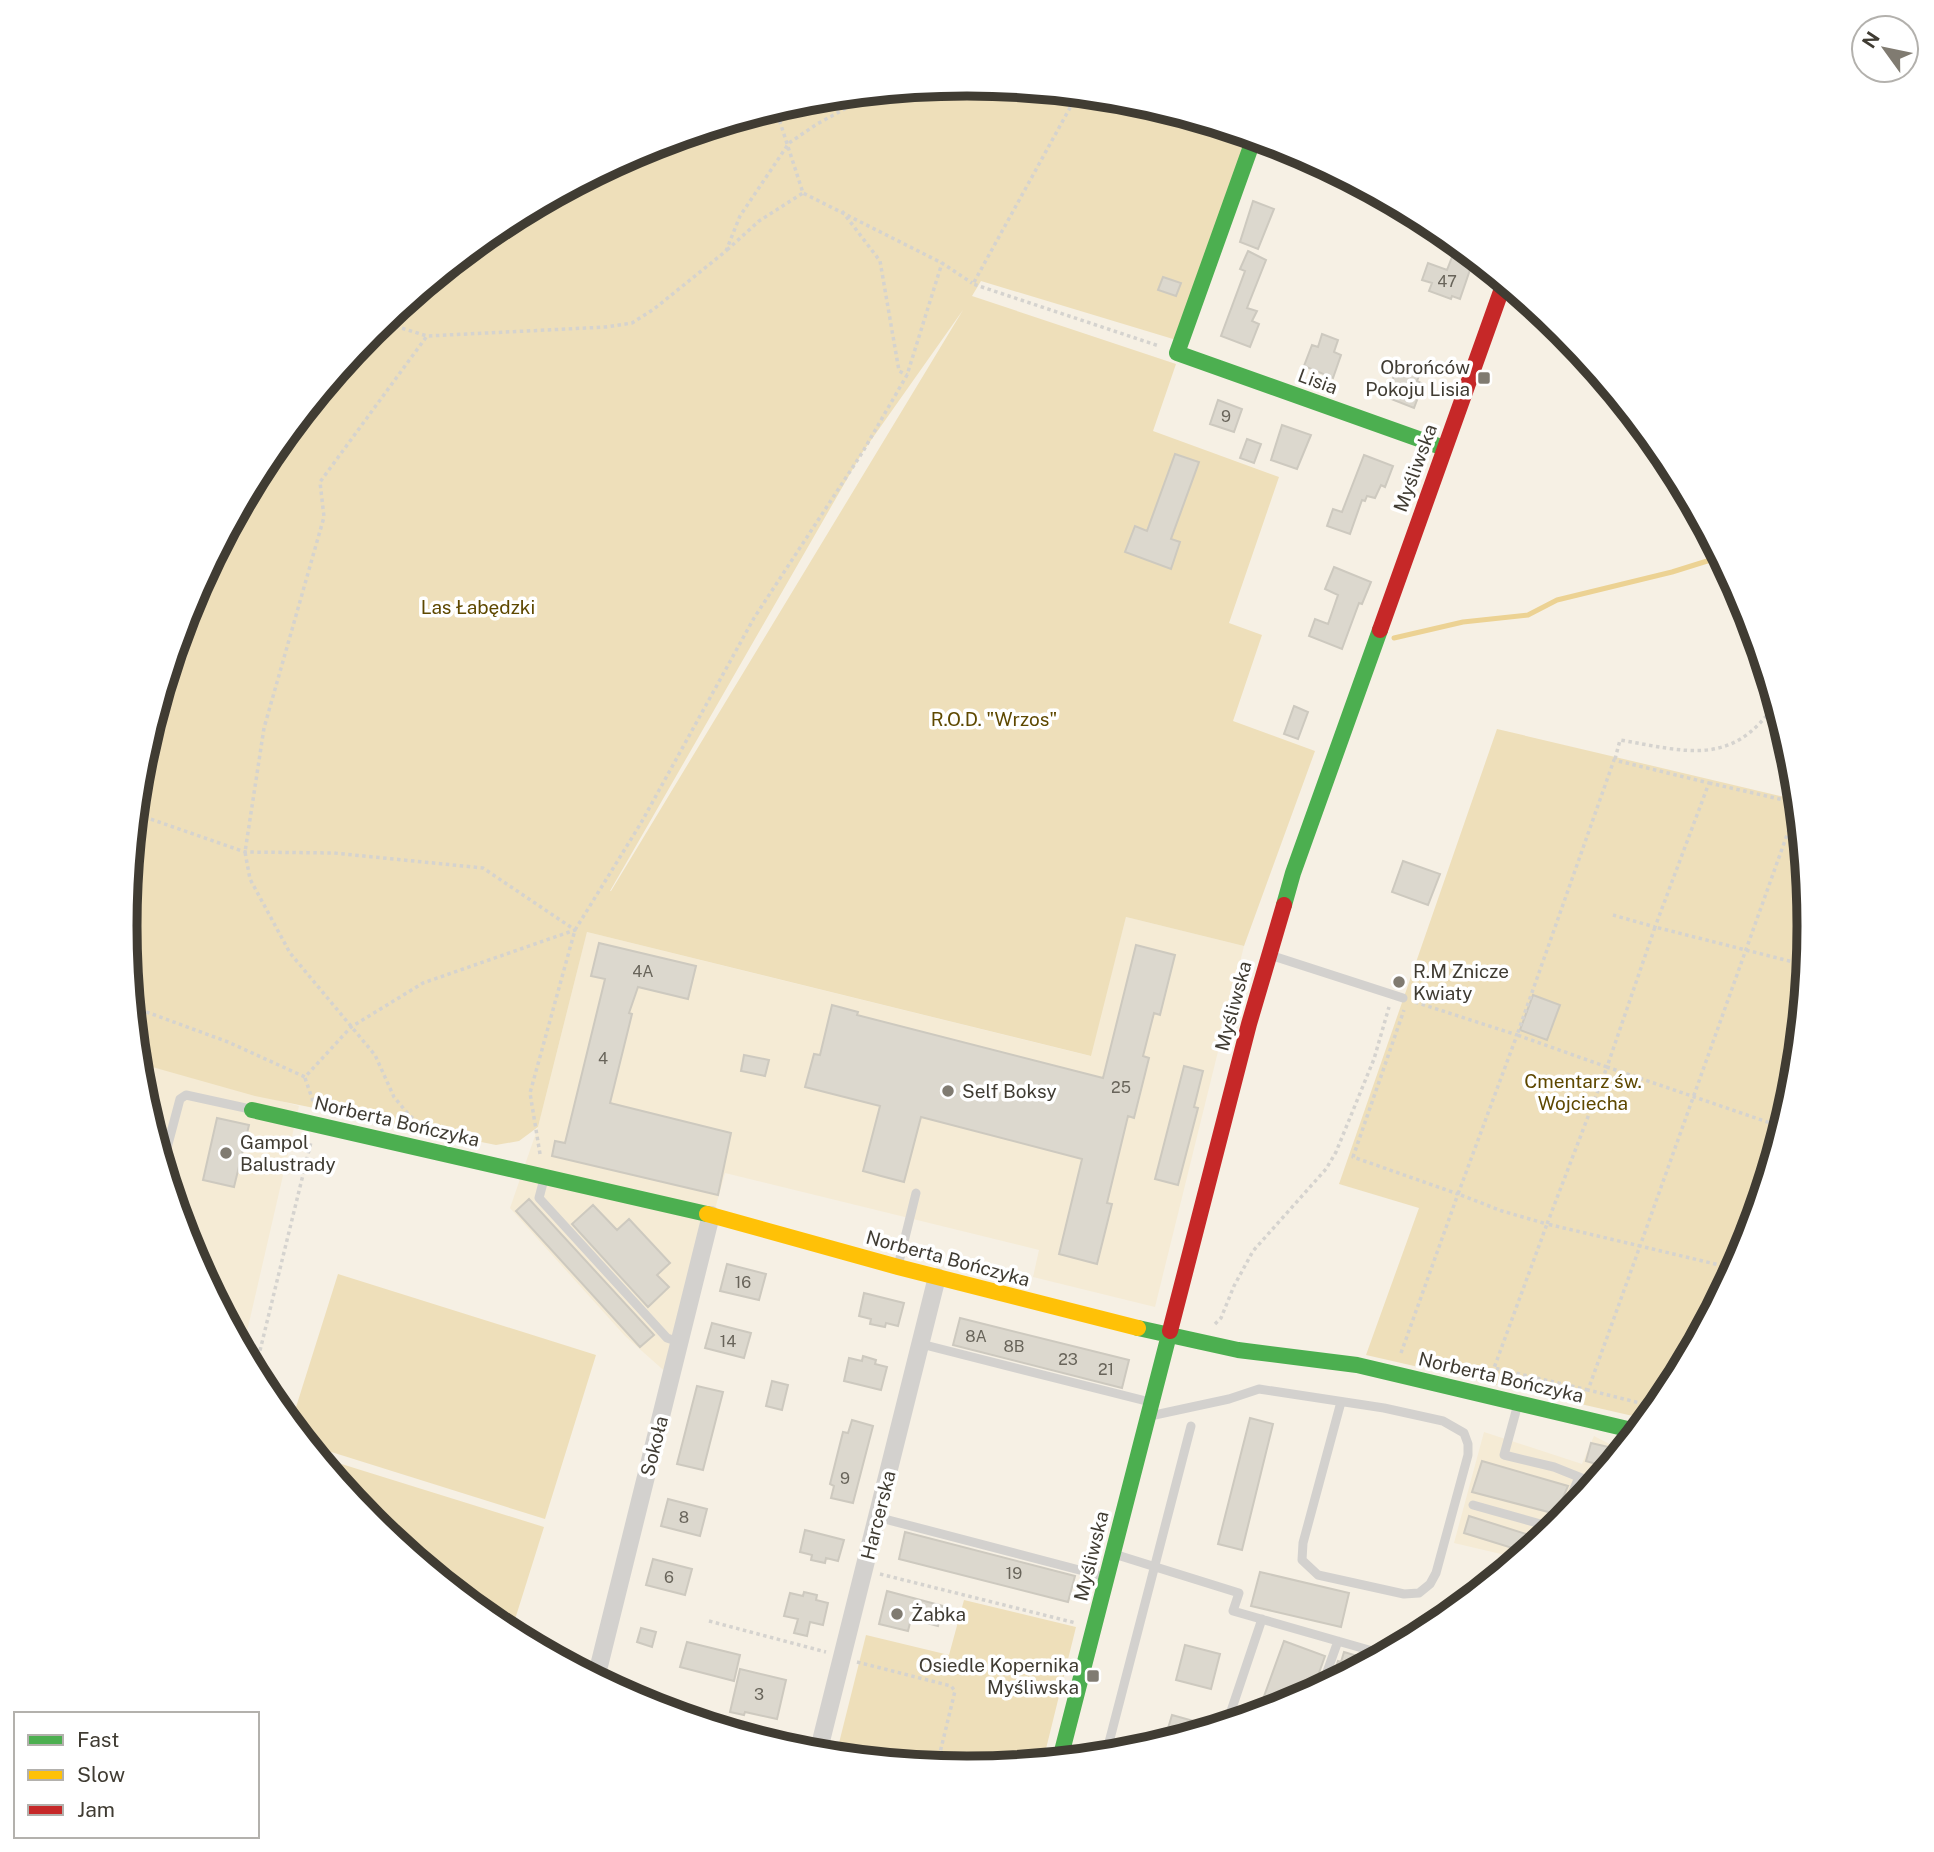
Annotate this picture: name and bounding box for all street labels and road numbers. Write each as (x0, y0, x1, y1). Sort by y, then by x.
street label: Lisia (1295, 364, 1341, 398)
street label: Myśliwska (1389, 421, 1441, 515)
street label: Myśliwska (1210, 959, 1256, 1053)
street label: Norberta Bończyka (312, 1091, 482, 1151)
street label: Norberta Bończyka (864, 1226, 1032, 1290)
street label: Norberta Bończyka (1416, 1347, 1586, 1407)
street label: Sokoła (636, 1414, 672, 1478)
street label: Harcerska (856, 1468, 900, 1562)
street label: Myśliwska (1069, 1509, 1113, 1603)

